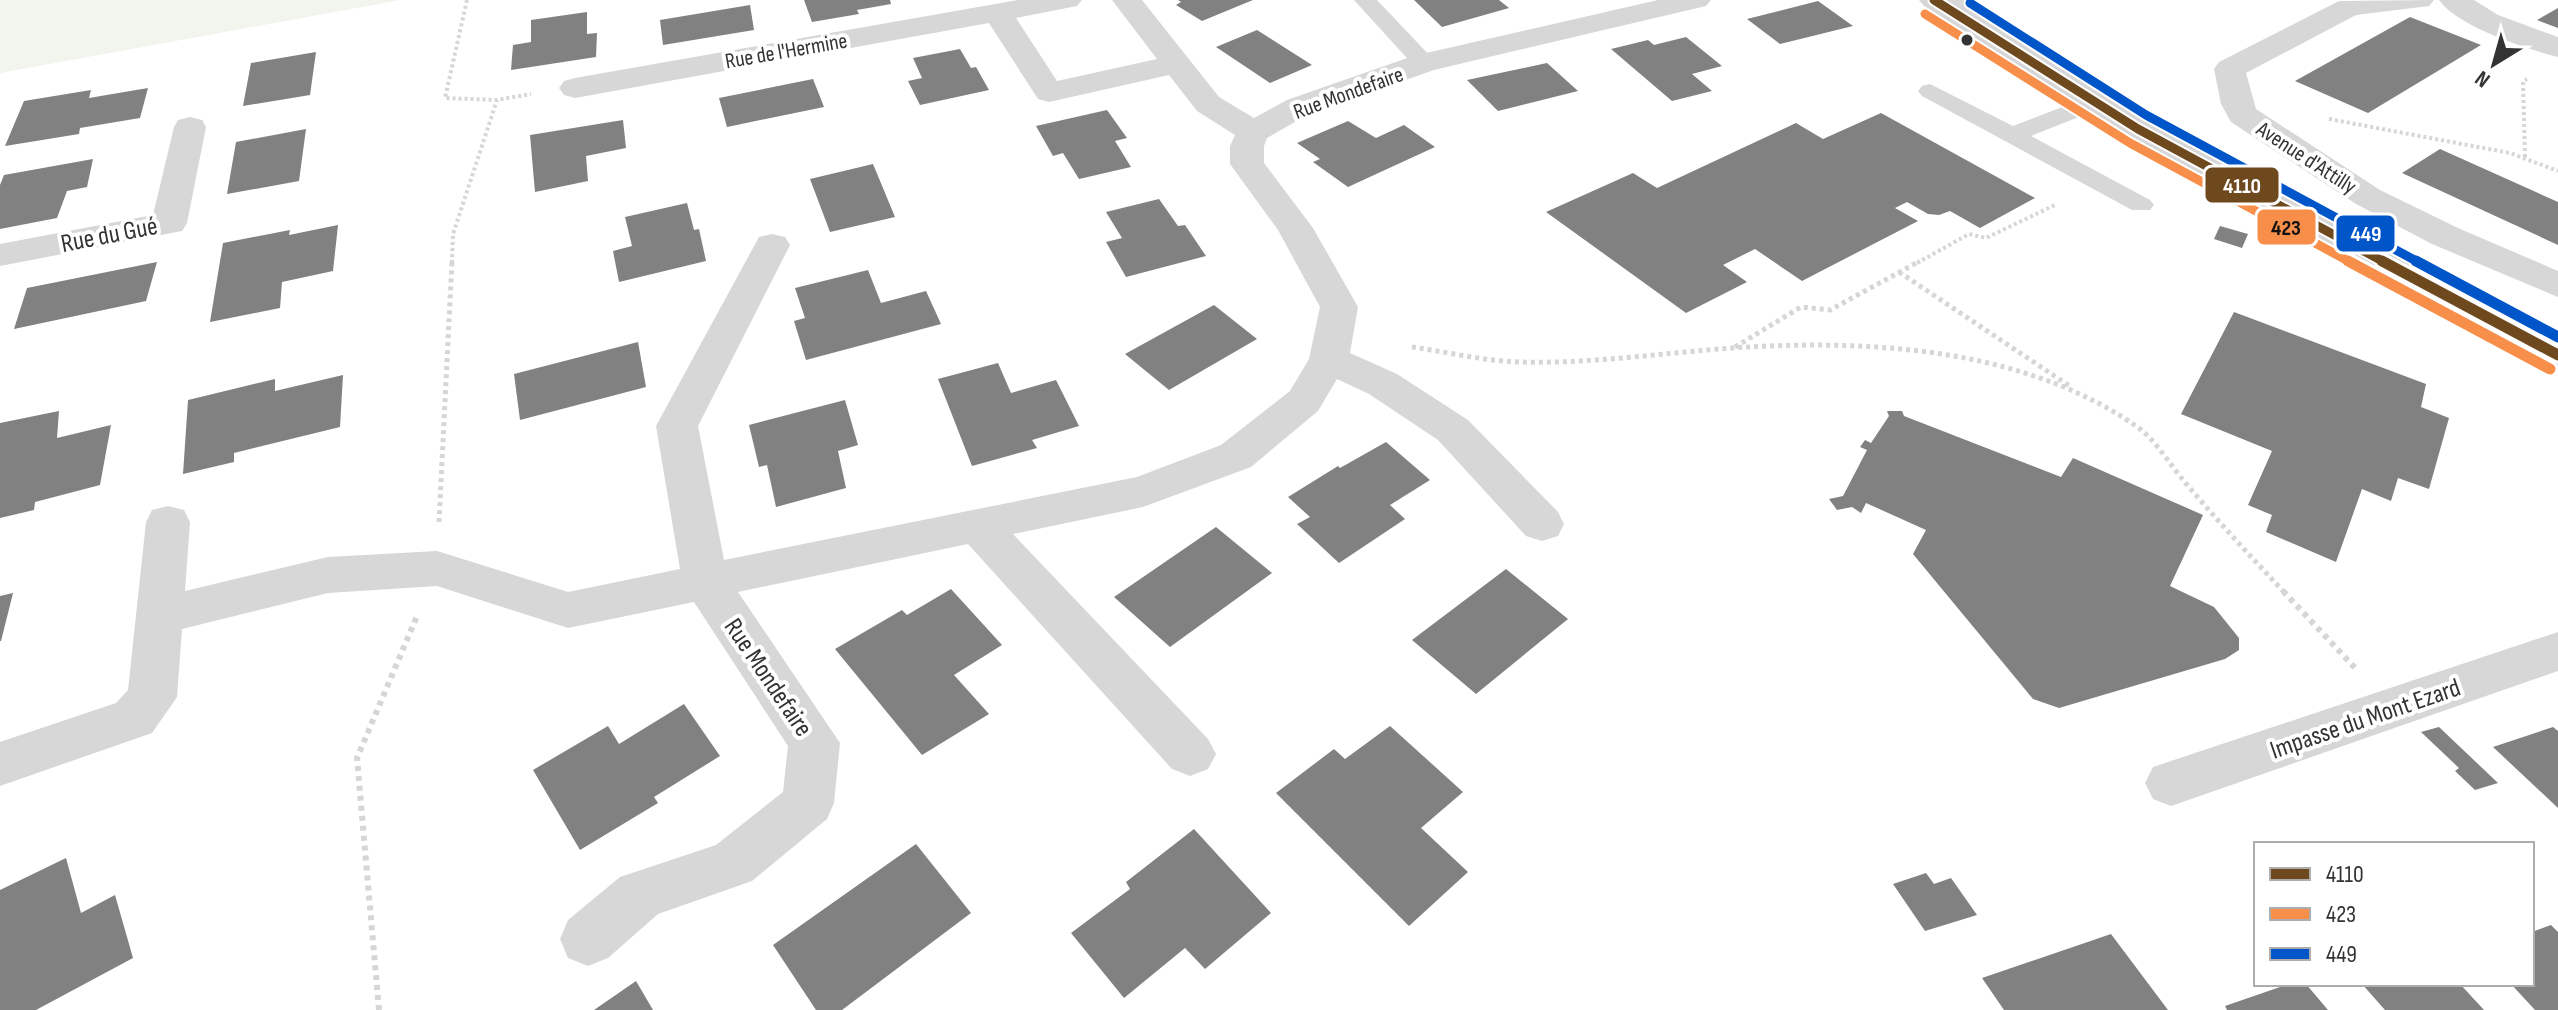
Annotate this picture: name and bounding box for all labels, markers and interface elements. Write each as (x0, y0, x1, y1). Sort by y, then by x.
north arrow (2454, 24, 2534, 104)
street label: Rue de l'Hermine (723, 27, 849, 76)
unlabelled marker (1959, 32, 1975, 48)
street label: Rue Mondefaire (1290, 61, 1407, 126)
text: N (2470, 64, 2496, 93)
street label: Avenue d'Attilly (2250, 115, 2362, 201)
line badge: 4110 (2204, 166, 2280, 204)
text: 4110 (2223, 173, 2261, 200)
line badge: 423 (2256, 208, 2317, 246)
street label: Rue du Gué (58, 211, 160, 260)
line badge: 449 (2335, 214, 2396, 253)
text: 423 (2271, 215, 2301, 242)
text: 449 (2350, 221, 2382, 248)
street label: Rue Mondefaire (717, 613, 819, 743)
street label: Impasse du Mont Ezard (2266, 672, 2465, 766)
legend (2254, 842, 2534, 986)
text: 4110 (2326, 860, 2364, 889)
text: 423 (2326, 900, 2356, 929)
text: 449 (2326, 940, 2357, 969)

